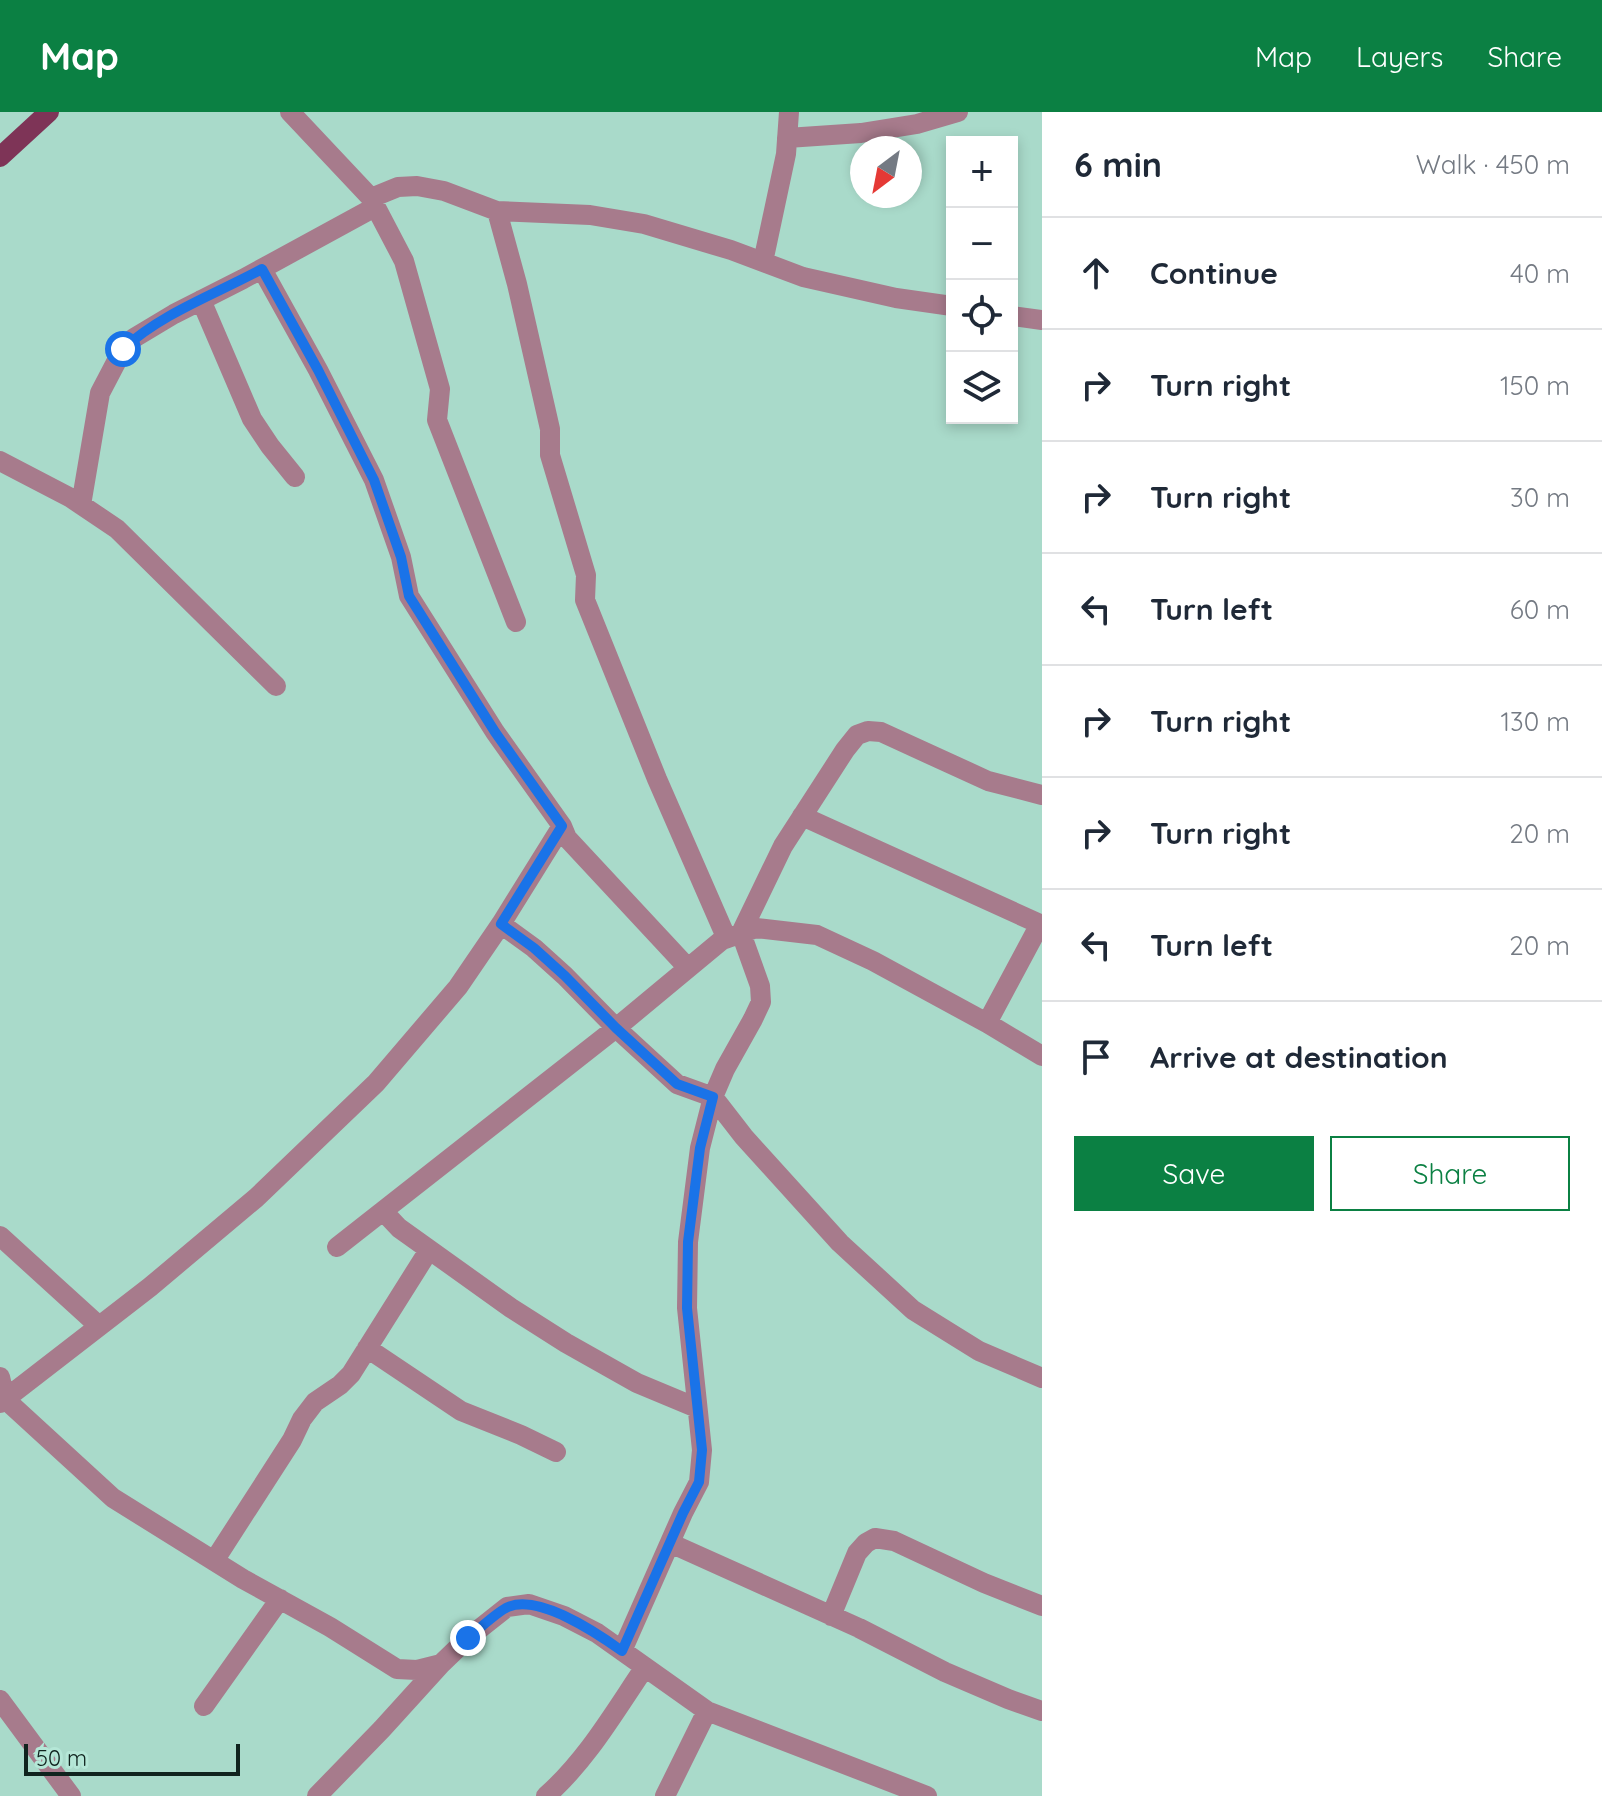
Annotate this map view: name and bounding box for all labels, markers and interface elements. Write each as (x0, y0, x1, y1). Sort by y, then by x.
text: Map (40, 32, 119, 80)
text: Map (1255, 39, 1312, 74)
text: Layers (1356, 39, 1443, 74)
text: Share (1487, 39, 1562, 74)
north arrow (850, 136, 922, 208)
map controls (946, 136, 1018, 424)
button: + (946, 136, 1018, 208)
text: 6 min (1074, 143, 1162, 186)
text: Walk · 450 m (1416, 148, 1570, 181)
button: − (946, 208, 1018, 280)
icon: ahead (1074, 251, 1118, 295)
text: Continue (1150, 254, 1278, 292)
text: 40 m (1510, 257, 1570, 290)
button: locate (946, 280, 1018, 352)
route start (105, 331, 141, 367)
button: layers (946, 352, 1018, 424)
icon: right (1074, 363, 1118, 407)
text: Turn right (1150, 366, 1291, 404)
text: 150 m (1500, 369, 1570, 402)
icon: right (1074, 475, 1118, 519)
text: Turn right (1150, 478, 1291, 516)
text: 30 m (1510, 481, 1570, 514)
icon: left (1074, 587, 1118, 631)
text: Turn left (1150, 590, 1273, 628)
text: 60 m (1510, 593, 1570, 626)
icon: right (1074, 699, 1118, 743)
text: Turn right (1150, 702, 1291, 740)
text: 130 m (1500, 705, 1570, 738)
icon: right (1074, 811, 1118, 855)
text: Turn right (1150, 814, 1291, 852)
text: 20 m (1509, 817, 1570, 850)
icon: left (1074, 923, 1118, 967)
text: Turn left (1150, 926, 1273, 964)
text: 20 m (1509, 929, 1570, 962)
icon: arrive (1074, 1035, 1118, 1079)
text: Arrive at destination (1150, 1038, 1448, 1076)
button: Save (1074, 1136, 1314, 1211)
button: Share (1330, 1136, 1570, 1211)
route end (450, 1620, 486, 1656)
scale bar (24, 1740, 240, 1776)
text: 50 m (36, 1744, 87, 1772)

